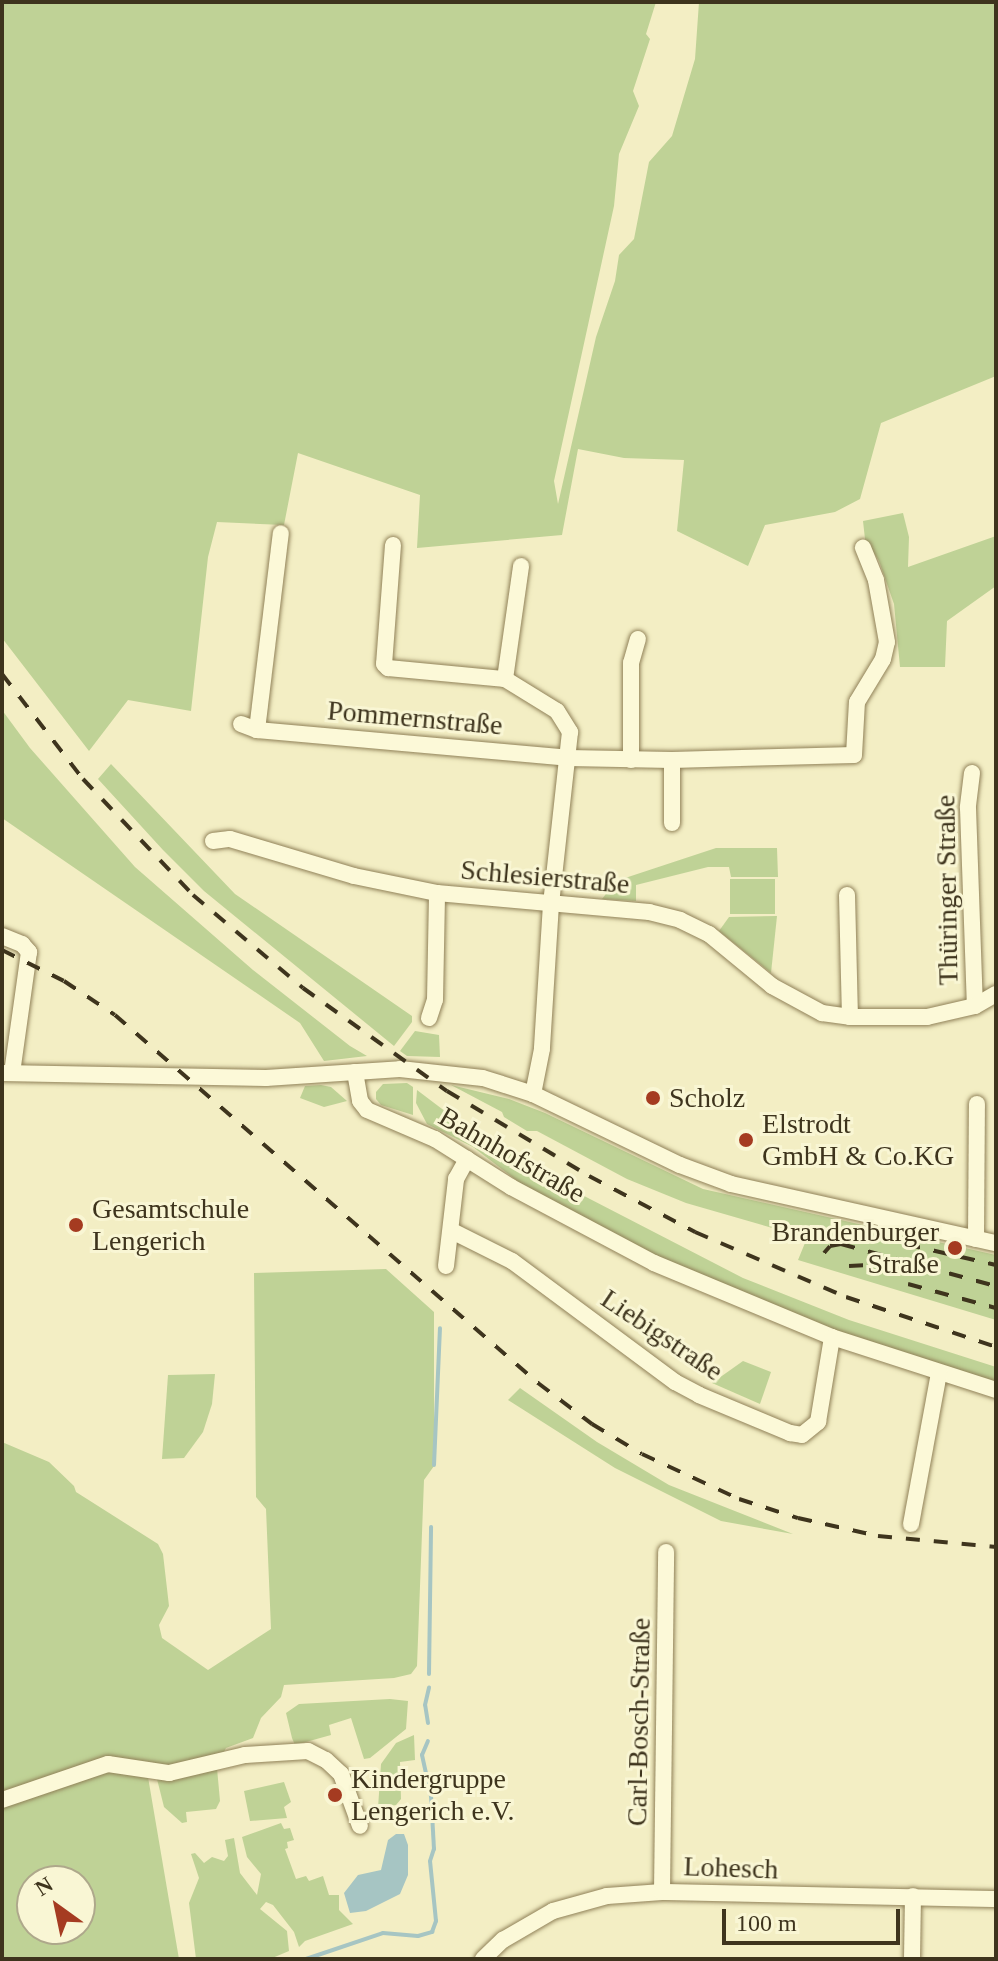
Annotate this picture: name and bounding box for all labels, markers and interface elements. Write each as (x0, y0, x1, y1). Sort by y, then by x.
street label: Pommernstraße (326, 694, 504, 742)
street label: Thüringer Straße (929, 794, 965, 986)
street label: Schlesierstraße (459, 853, 631, 901)
place label: Scholz (669, 1081, 745, 1115)
marker: Scholz (644, 1089, 662, 1107)
street label: Bahnhofstraße (433, 1100, 591, 1210)
place label: Elstrodt GmbH & Co.KG (762, 1107, 954, 1173)
marker: Elstrodt GmbH & Co.KG (737, 1131, 755, 1149)
place label: Gesamtschule Lengerich (92, 1192, 249, 1258)
place label: Brandenburger Straße (772, 1215, 939, 1281)
marker: Gesamtschule Lengerich (67, 1216, 85, 1234)
marker: Brandenburger Straße (946, 1239, 964, 1257)
street label: Liebigstraße (595, 1282, 729, 1388)
street label: Carl-Bosch-Straße (620, 1618, 658, 1826)
place label: Kindergruppe Lengerich e.V. (351, 1762, 515, 1828)
marker: Kindergruppe Lengerich e.V. (326, 1786, 344, 1804)
street label: Lohesch (683, 1850, 779, 1886)
north arrow (16, 1865, 96, 1945)
text: N (30, 1871, 57, 1901)
scale bar (726, 1893, 904, 1943)
text: 100 m (736, 1910, 797, 1936)

